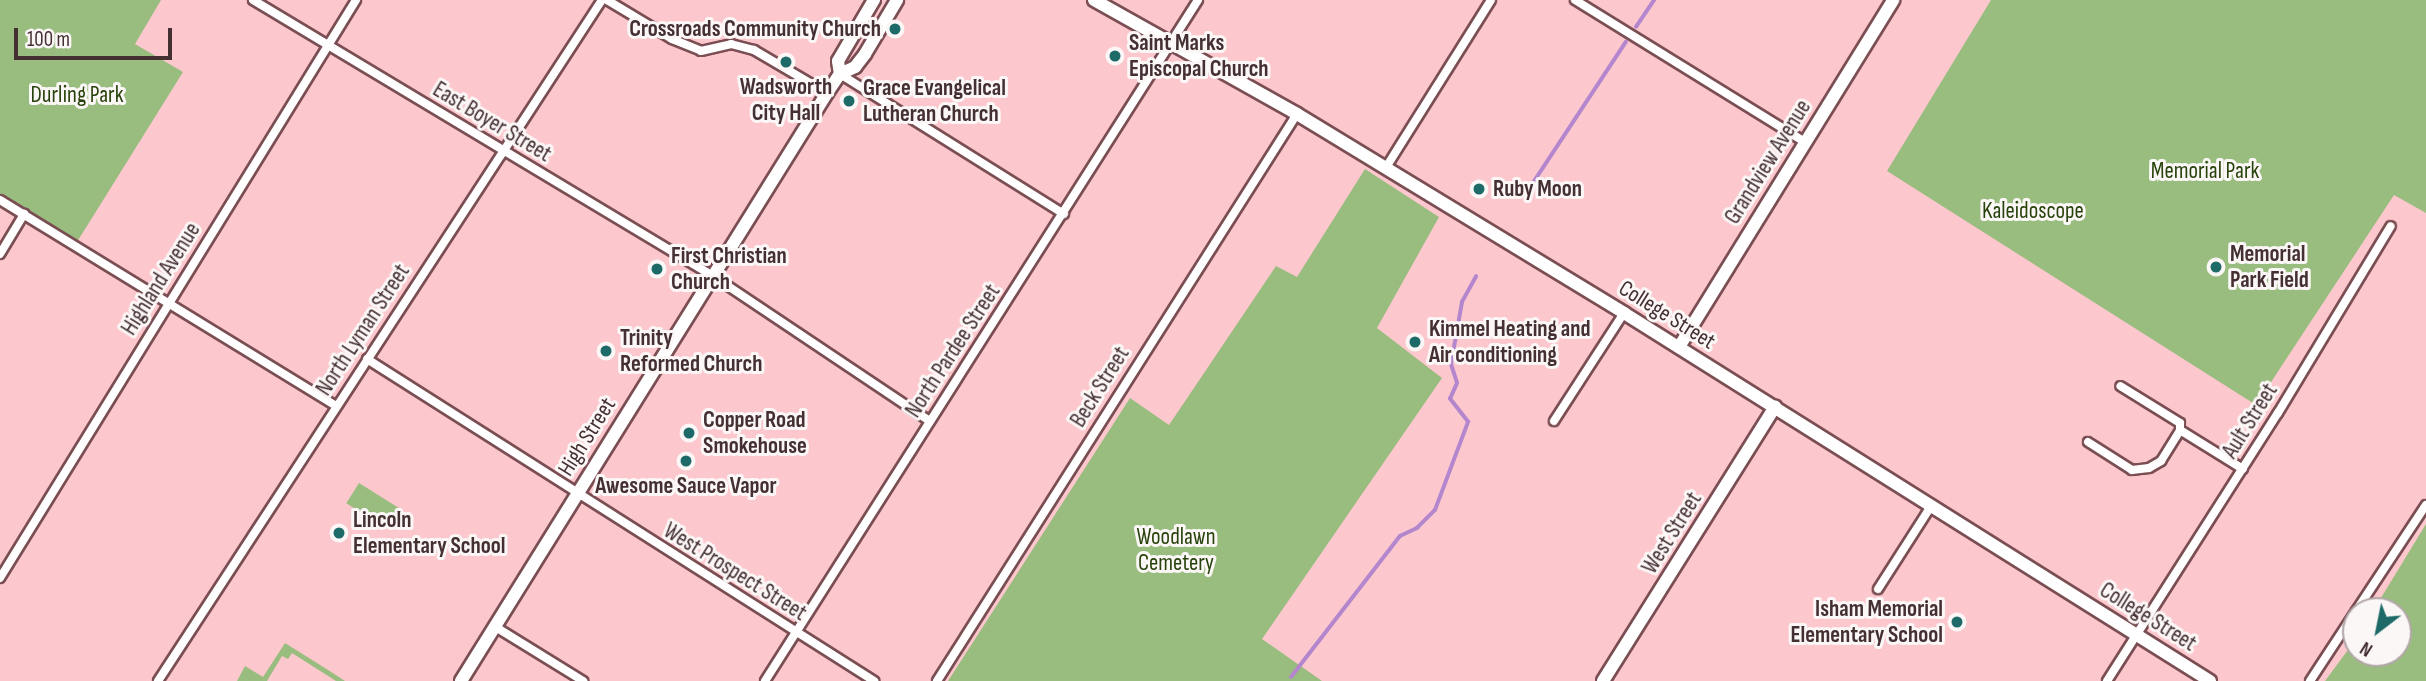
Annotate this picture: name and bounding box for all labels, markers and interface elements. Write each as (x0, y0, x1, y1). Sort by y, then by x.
scale bar (18, 14, 175, 58)
place label: Crossroads Community Church (629, 15, 881, 43)
marker: Crossroads Community Church (887, 21, 903, 37)
text: 100 m (27, 27, 70, 52)
place label: Saint Marks Episcopal Church (1129, 29, 1269, 83)
marker: Saint Marks Episcopal Church (1107, 48, 1123, 64)
marker: Wadsworth City Hall (778, 54, 794, 70)
place label: Wadsworth City Hall (740, 73, 832, 127)
place label: Grace Evangelical Lutheran Church (863, 74, 1006, 128)
street label: East Boyer Street (428, 76, 556, 168)
park label: Durling Park (31, 81, 123, 109)
marker: Grace Evangelical Lutheran Church (841, 93, 857, 109)
street label: Grandview Avenue (1719, 95, 1817, 229)
park label: Memorial Park (2151, 157, 2259, 185)
place label: Ruby Moon (1493, 175, 1582, 203)
marker: Ruby Moon (1471, 181, 1487, 197)
park label: Kaleidoscope (1982, 197, 2084, 225)
street label: Highland Avenue (116, 218, 206, 340)
place label: Memorial Park Field (2230, 240, 2309, 294)
place label: First Christian Church (671, 242, 787, 296)
street label: North Lyman Street (310, 259, 416, 401)
marker: Memorial Park Field (2208, 259, 2224, 275)
marker: First Christian Church (649, 261, 665, 277)
street label: College Street (1614, 274, 1720, 356)
street label: North Pardee Street (900, 279, 1006, 423)
place label: Kimmel Heating and Air conditioning (1429, 315, 1591, 369)
place label: Trinity Reformed Church (620, 324, 762, 378)
marker: Kimmel Heating and Air conditioning (1407, 334, 1423, 350)
street label: Beck Street (1065, 342, 1135, 432)
marker: Trinity Reformed Church (598, 343, 614, 359)
street label: Ault Street (2216, 379, 2284, 463)
street label: High Street (552, 393, 622, 481)
place label: Copper Road Smokehouse (703, 406, 807, 460)
marker: Copper Road Smokehouse (681, 425, 697, 441)
marker: Awesome Sauce Vapor (678, 453, 694, 469)
place label: Awesome Sauce Vapor (595, 472, 777, 500)
street label: West Street (1636, 487, 1708, 579)
place label: Lincoln Elementary School (353, 506, 505, 560)
street label: West Prospect Street (658, 517, 812, 627)
park label: Woodlawn Cemetery (1136, 523, 1216, 577)
marker: Lincoln Elementary School (331, 525, 347, 541)
street label: College Street (2095, 576, 2201, 658)
place label: Isham Memorial Elementary School (1791, 595, 1943, 649)
north arrow (2342, 597, 2412, 667)
marker: Isham Memorial Elementary School (1949, 614, 1965, 630)
text: N (2356, 636, 2377, 661)

